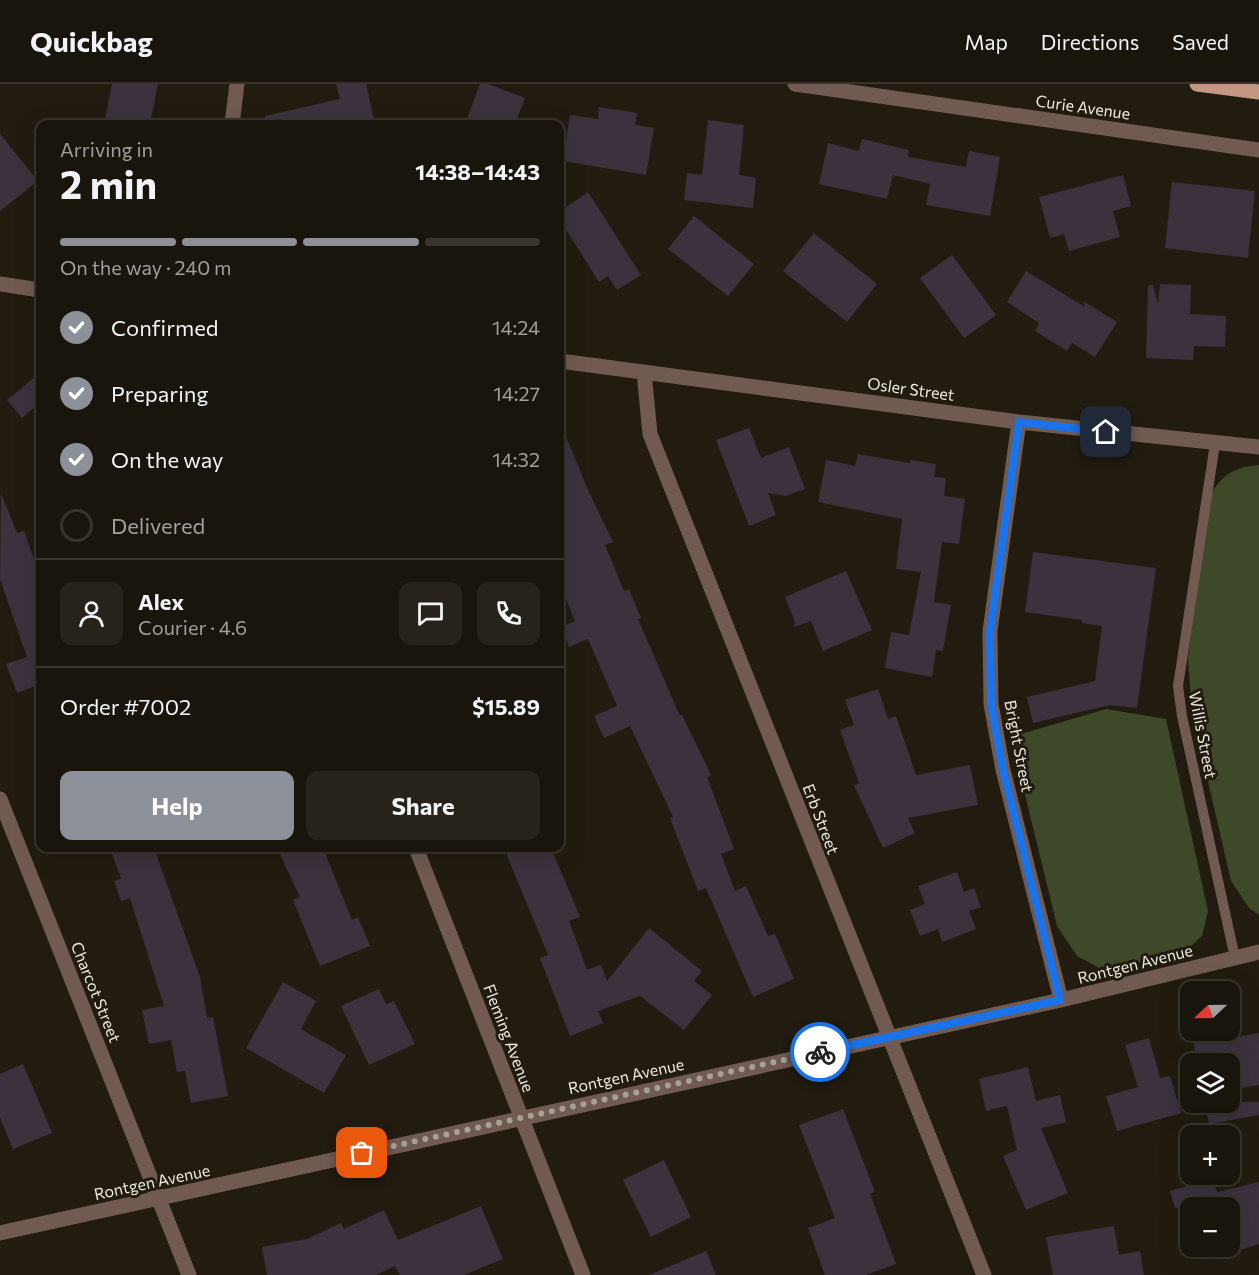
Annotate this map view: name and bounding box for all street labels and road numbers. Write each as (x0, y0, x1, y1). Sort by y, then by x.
street label: Curie Avenue (1035, 90, 1132, 123)
street label: Osler Street (866, 373, 956, 404)
street label: Willis Street (1186, 690, 1221, 780)
street label: Bright Street (1001, 698, 1038, 794)
street label: Erb Street (799, 781, 844, 857)
street label: Charcot Street (68, 939, 125, 1045)
street label: Rontgen Avenue (1075, 940, 1194, 987)
street label: Fleming Avenue (480, 981, 539, 1094)
street label: Rontgen Avenue (566, 1054, 686, 1097)
street label: Rontgen Avenue (92, 1160, 212, 1203)

